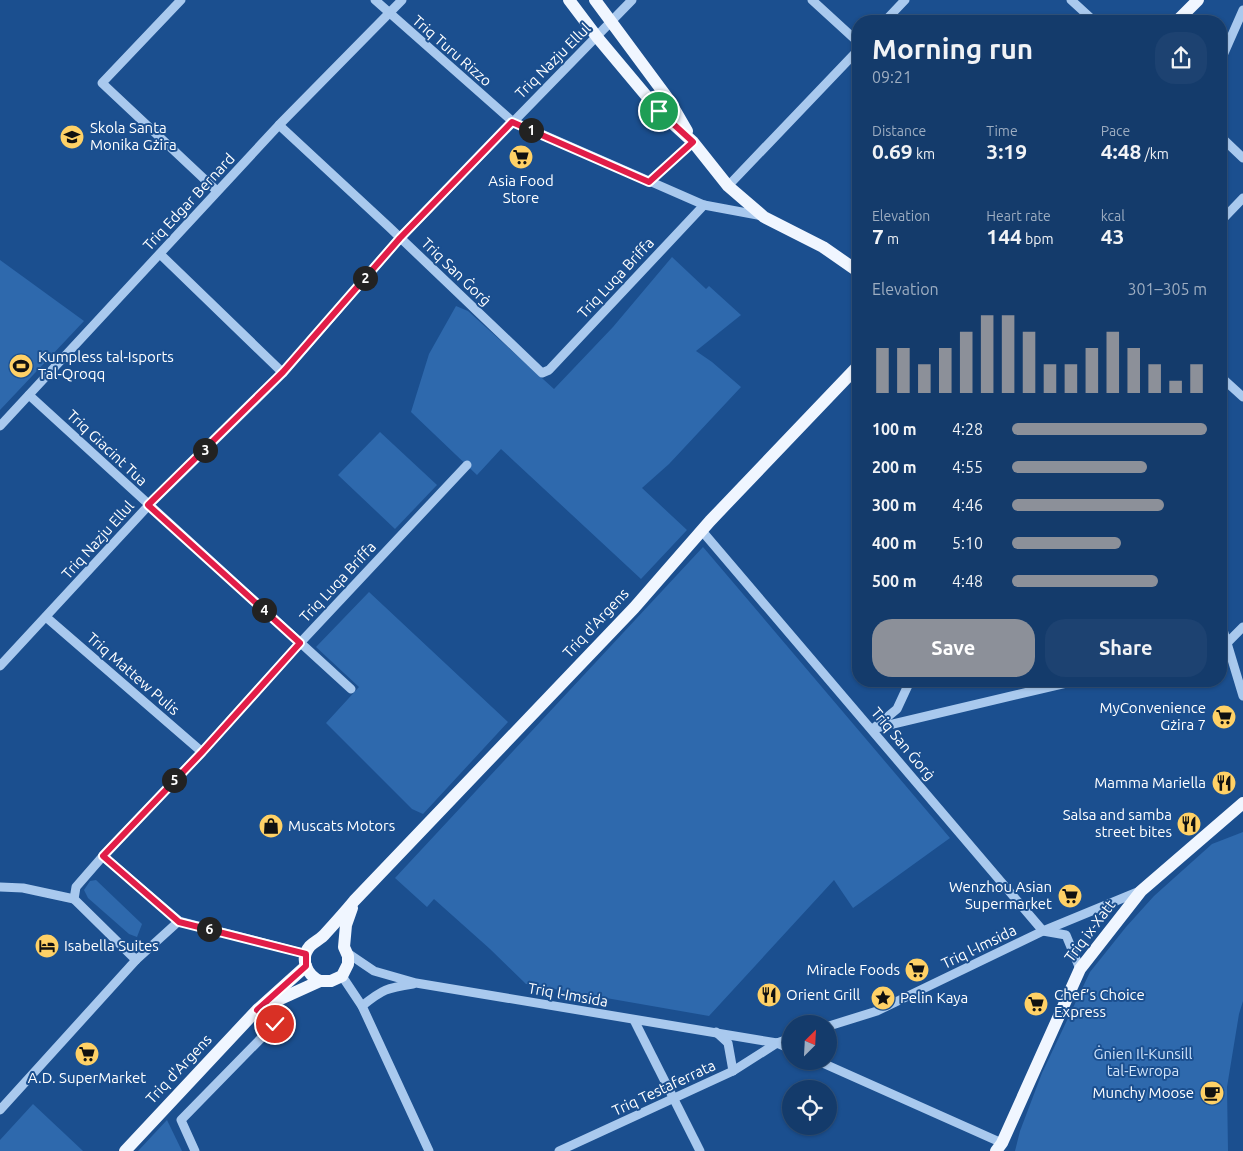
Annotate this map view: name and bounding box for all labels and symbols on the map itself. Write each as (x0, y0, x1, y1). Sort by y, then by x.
street label: Triq Turu Rizzo (409, 12, 495, 90)
street label: Triq Nazju Ellul (512, 20, 594, 102)
pin (638, 90, 680, 132)
pin: 1 (518, 118, 544, 142)
place label: Skola Santa Monika Gżira (90, 119, 177, 153)
school or university icon: Skola Santa Monika Gżira (59, 124, 85, 150)
supermarket icon: Asia Food Store (508, 144, 534, 170)
street label: Triq Edgar Bernard (139, 150, 238, 254)
place label: Asia Food Store (488, 172, 554, 206)
street label: Triq San Ġorġ (418, 234, 495, 309)
street label: Triq Luqa Briffa (574, 234, 657, 321)
pin: 2 (352, 266, 378, 290)
place label: Kumpless tal-Isports Tal-Qroqq (38, 348, 174, 382)
sports icon: Kumpless tal-Isports Tal-Qroqq (8, 353, 34, 379)
street label: Triq Giacint Tua (64, 406, 151, 489)
pin: 3 (192, 438, 218, 462)
street label: Triq Nazju Ellul (58, 497, 137, 582)
street label: Triq Luqa Briffa (296, 538, 379, 625)
street label: Triq d'Argens (559, 585, 632, 661)
pin: 4 (252, 598, 276, 622)
street label: Triq Mattew Pulis (84, 629, 183, 718)
place label: MyConvenience Gżira 7 (1099, 699, 1206, 733)
street label: Triq San Ġorġ (868, 704, 939, 784)
supermarket icon: MyConvenience Gżira 7 (1211, 704, 1237, 730)
pin: 5 (162, 768, 186, 792)
restaurant icon: Mamma Mariella (1211, 770, 1237, 796)
place label: Mamma Mariella (1094, 774, 1206, 791)
place label: Salsa and samba street bites (1063, 806, 1172, 840)
restaurant icon: Salsa and samba street bites (1176, 811, 1202, 837)
shop icon: Muscats Motors (258, 813, 284, 839)
place label: Muscats Motors (288, 817, 395, 834)
place label: Wenzhou Asian Supermarket (949, 878, 1052, 912)
supermarket icon: Wenzhou Asian Supermarket (1057, 883, 1083, 909)
street label: Triq ix-Xatt (1061, 896, 1118, 965)
pin: 6 (196, 916, 222, 942)
street label: Triq l-Imsida (939, 921, 1019, 972)
hotel icon: Isabella Suites (34, 933, 60, 959)
place label: Isabella Suites (64, 937, 159, 954)
supermarket icon: Miracle Foods (904, 957, 930, 983)
place label: Miracle Foods (807, 961, 900, 978)
street label: Triq l-Imsida (527, 979, 609, 1010)
restaurant icon: Orient Grill (756, 982, 782, 1008)
place icon: Pelin Kaya (870, 985, 896, 1011)
place label: Orient Grill (786, 986, 860, 1003)
place label: Chef’s Choice Express (1054, 986, 1145, 1020)
place label: Pelin Kaya (900, 989, 968, 1006)
supermarket icon: Chef’s Choice Express (1023, 991, 1049, 1017)
pin (254, 1003, 296, 1045)
north arrow (782, 1015, 838, 1070)
street label: Triq d'Argens (142, 1031, 215, 1107)
supermarket icon: A.D. SuperMarket (74, 1041, 100, 1067)
park label: Ġnien Il-Kunsill tal-Ewropa (1094, 1045, 1192, 1079)
street label: Triq Testaferrata (609, 1056, 718, 1119)
place label: A.D. SuperMarket (28, 1069, 146, 1086)
cafe icon: Munchy Moose (1199, 1080, 1225, 1106)
place label: Munchy Moose (1092, 1084, 1194, 1101)

